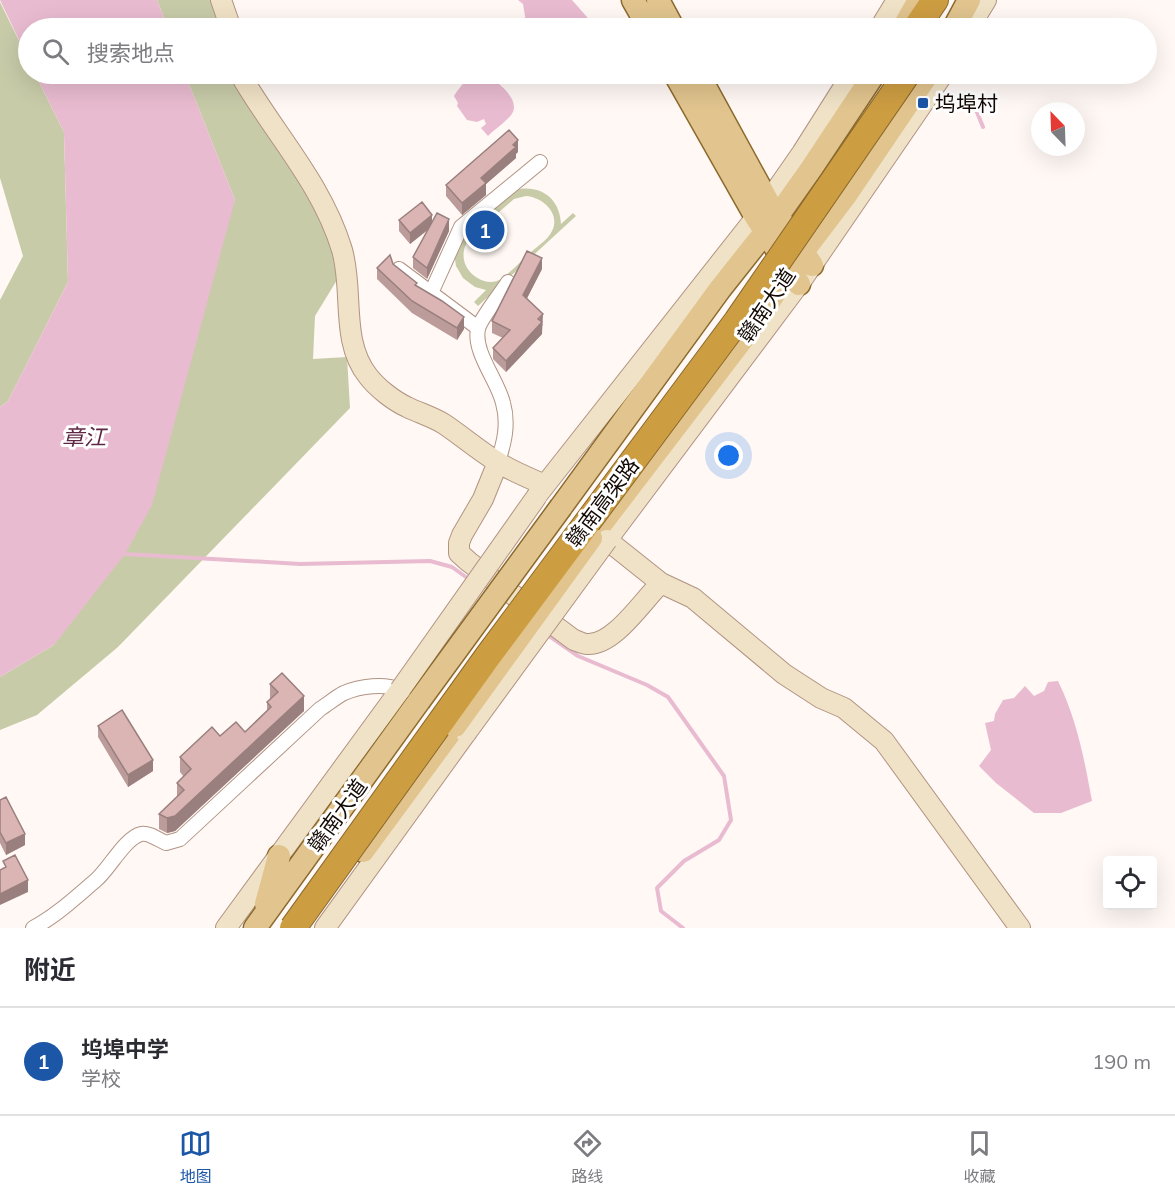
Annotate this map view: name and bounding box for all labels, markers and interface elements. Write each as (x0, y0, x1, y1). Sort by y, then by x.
search box (18, 18, 1157, 84)
icon: search (39, 35, 72, 68)
text: 搜索地点 (87, 39, 175, 67)
place label: 坞埠村 (935, 90, 998, 116)
marker: 坞埠村 (916, 96, 930, 110)
north arrow (1031, 102, 1085, 156)
pin: 1 (466, 208, 504, 252)
street label: 赣南大道 (732, 263, 800, 347)
water label: 章江 (62, 423, 108, 451)
your location (714, 441, 743, 470)
street label: 赣南高架路 (560, 452, 644, 552)
street label: 赣南大道 (302, 773, 372, 857)
map controls (1103, 856, 1157, 910)
button: locate (1103, 856, 1157, 910)
text: 附近 (24, 953, 76, 986)
text: 坞埠中学 (81, 1035, 169, 1063)
text: 1 (38, 1049, 50, 1074)
text: 190 m (1092, 1049, 1151, 1074)
text: 学校 (81, 1066, 121, 1091)
tab: 地图 (179, 1127, 212, 1187)
tab: 路线 (571, 1127, 604, 1187)
tab: 收藏 (963, 1127, 996, 1187)

